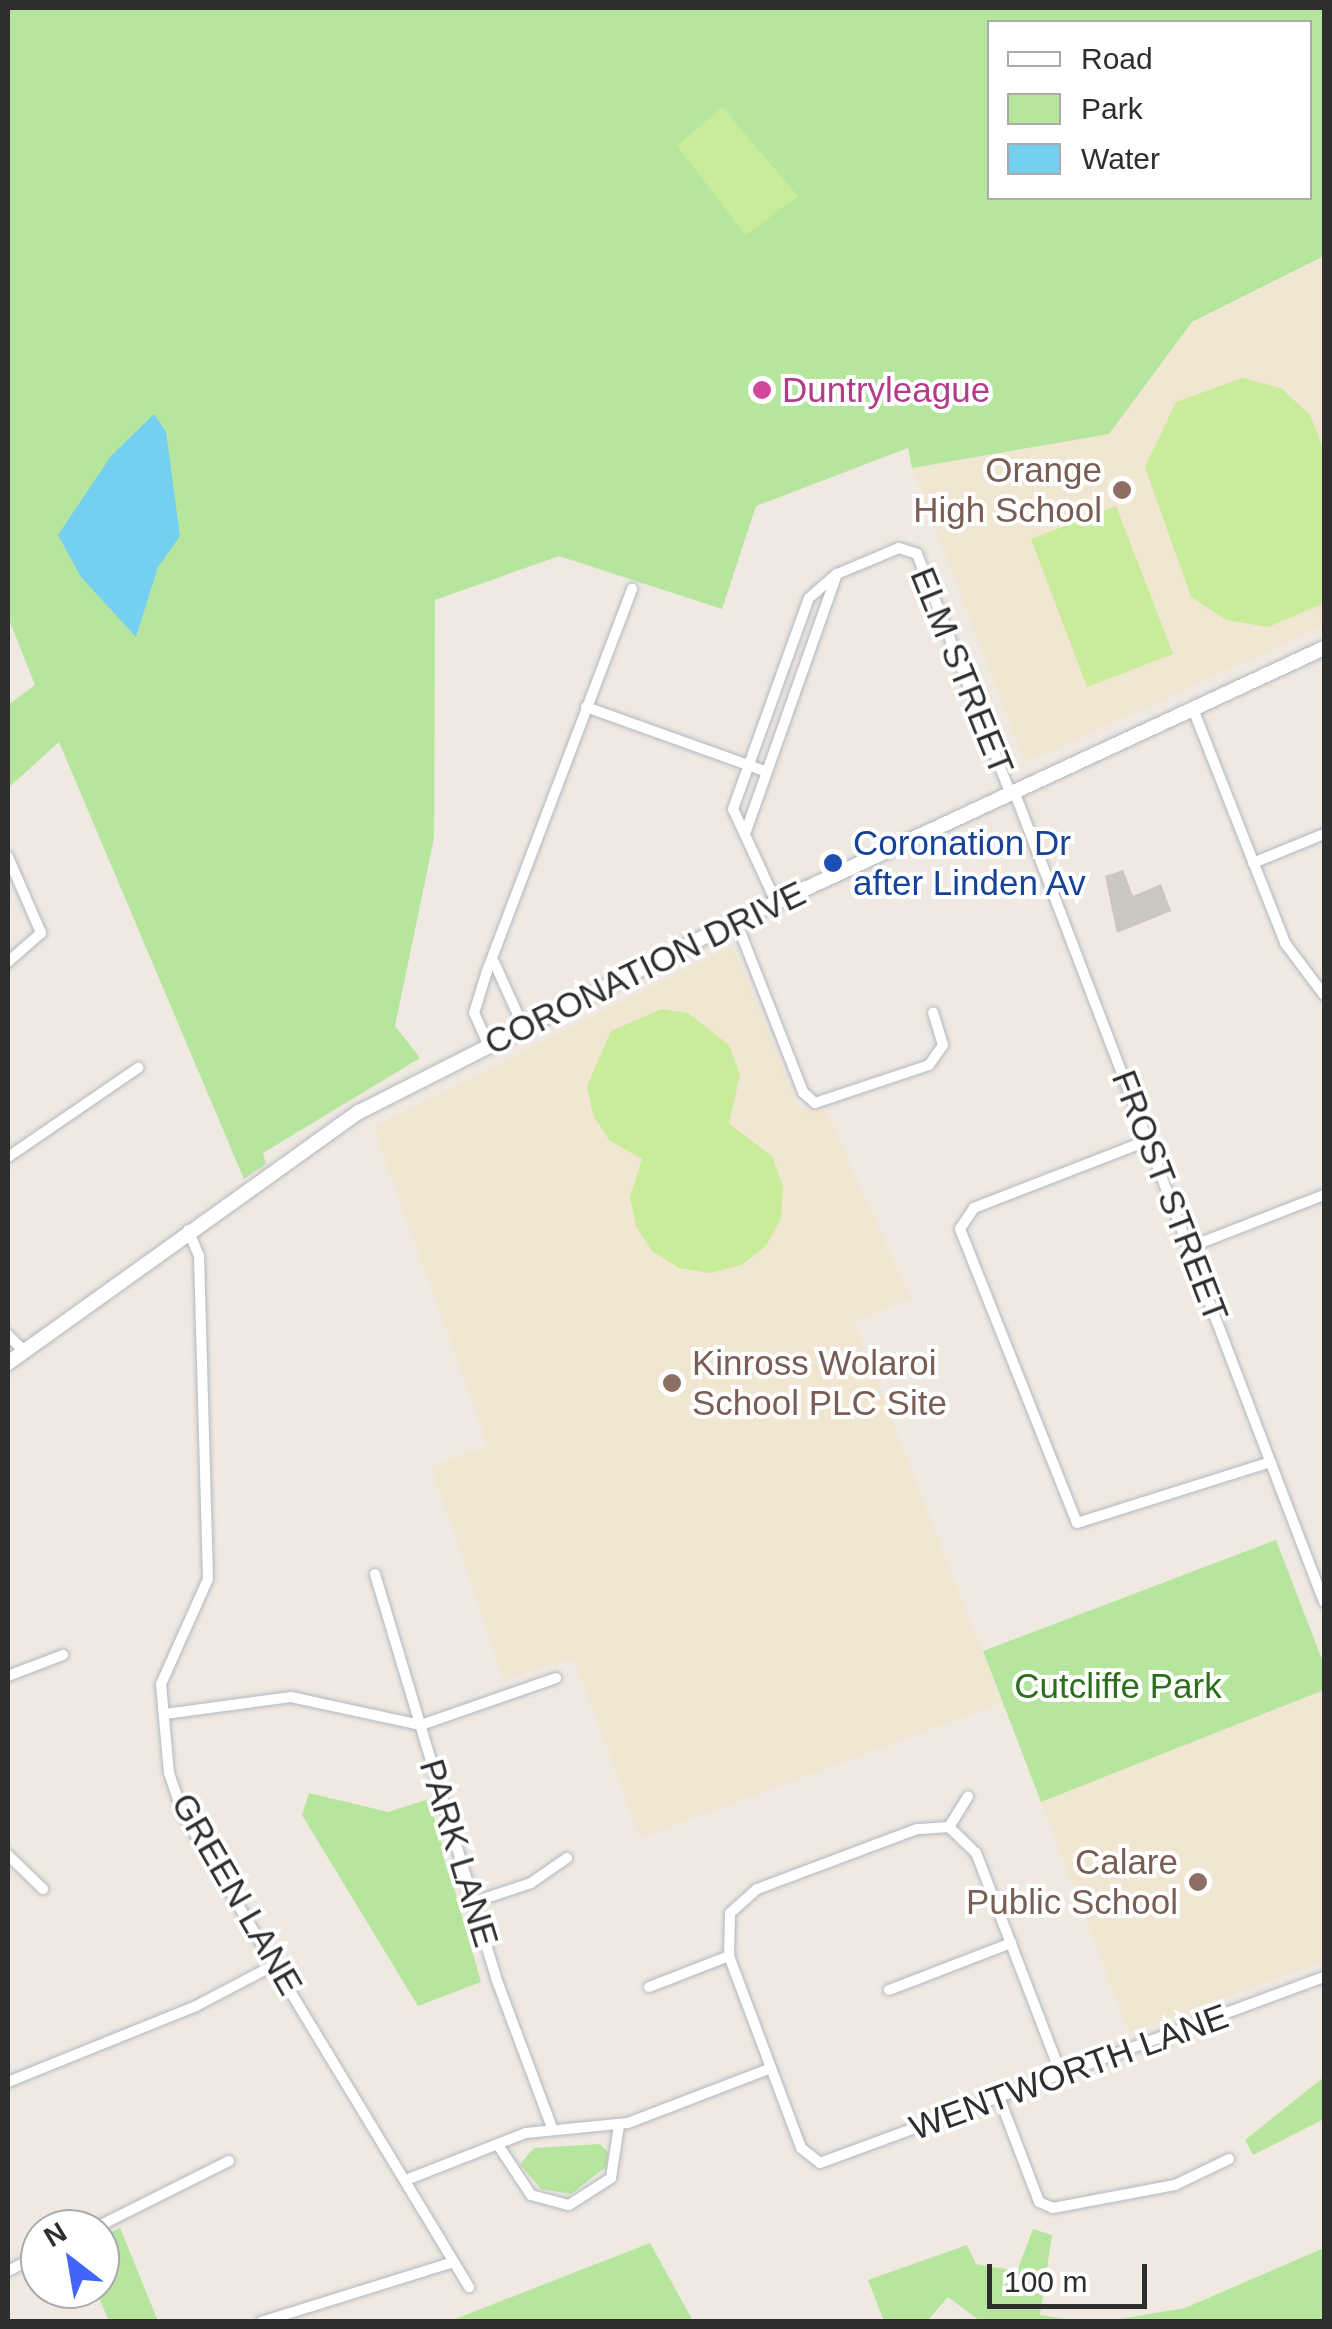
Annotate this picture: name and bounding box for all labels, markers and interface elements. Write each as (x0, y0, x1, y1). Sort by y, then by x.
legend (987, 20, 1312, 200)
text: Road (1081, 42, 1153, 75)
text: Park (1081, 92, 1143, 125)
text: Water (1081, 142, 1160, 175)
place label: Duntryleague (782, 369, 990, 411)
marker: Duntryleague (751, 379, 773, 401)
place label: Orange High School (913, 449, 1102, 531)
marker: Orange High School (1111, 479, 1133, 501)
street label: ELM STREET (901, 561, 1023, 781)
place label: Coronation Dr after Linden Av (853, 822, 1088, 904)
marker: Coronation Dr after Linden Av (822, 852, 844, 874)
street label: CORONATION DRIVE (478, 872, 812, 1064)
street label: FROST STREET (1103, 1064, 1237, 1328)
place label: Kinross Wolaroi School PLC Site (692, 1342, 947, 1424)
marker: Kinross Wolaroi School PLC Site (661, 1372, 683, 1394)
park label: Cutcliffe Park (1014, 1665, 1222, 1707)
street label: PARK LANE (411, 1754, 507, 1952)
street label: GREEN LANE (162, 1786, 312, 2002)
place label: Calare Public School (966, 1841, 1178, 1923)
marker: Calare Public School (1187, 1871, 1209, 1893)
street label: WENTWORTH LANE (904, 1995, 1234, 2149)
north arrow (20, 2209, 120, 2309)
text: N (39, 2216, 72, 2253)
scale bar (992, 2244, 1152, 2306)
text: 100 m (1004, 2265, 1087, 2298)

